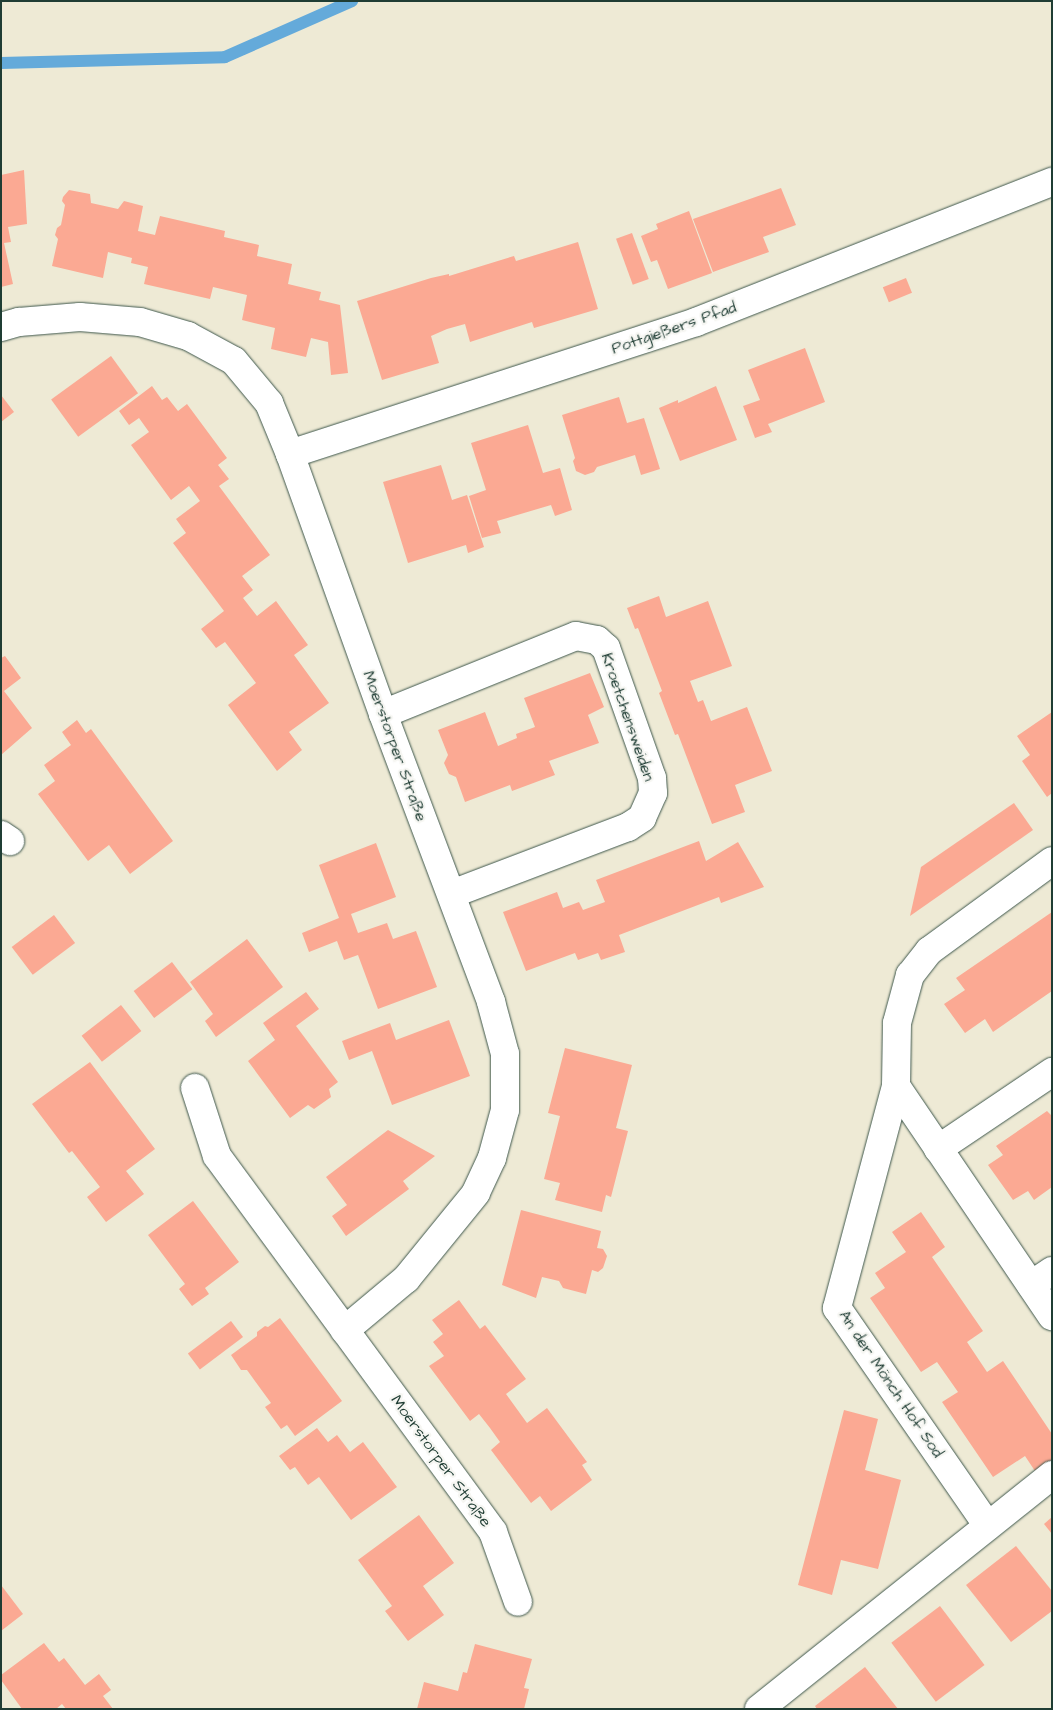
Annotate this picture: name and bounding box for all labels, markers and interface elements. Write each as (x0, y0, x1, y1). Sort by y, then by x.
street label: Pottgießers Pfad (609, 298, 739, 358)
street label: Kroetchensweiden (597, 650, 659, 784)
street label: Moerstorper Straße (359, 668, 431, 824)
street label: An der Mönch Hof Sod (835, 1307, 947, 1461)
street label: Moerstorper Straße (387, 1391, 495, 1531)

